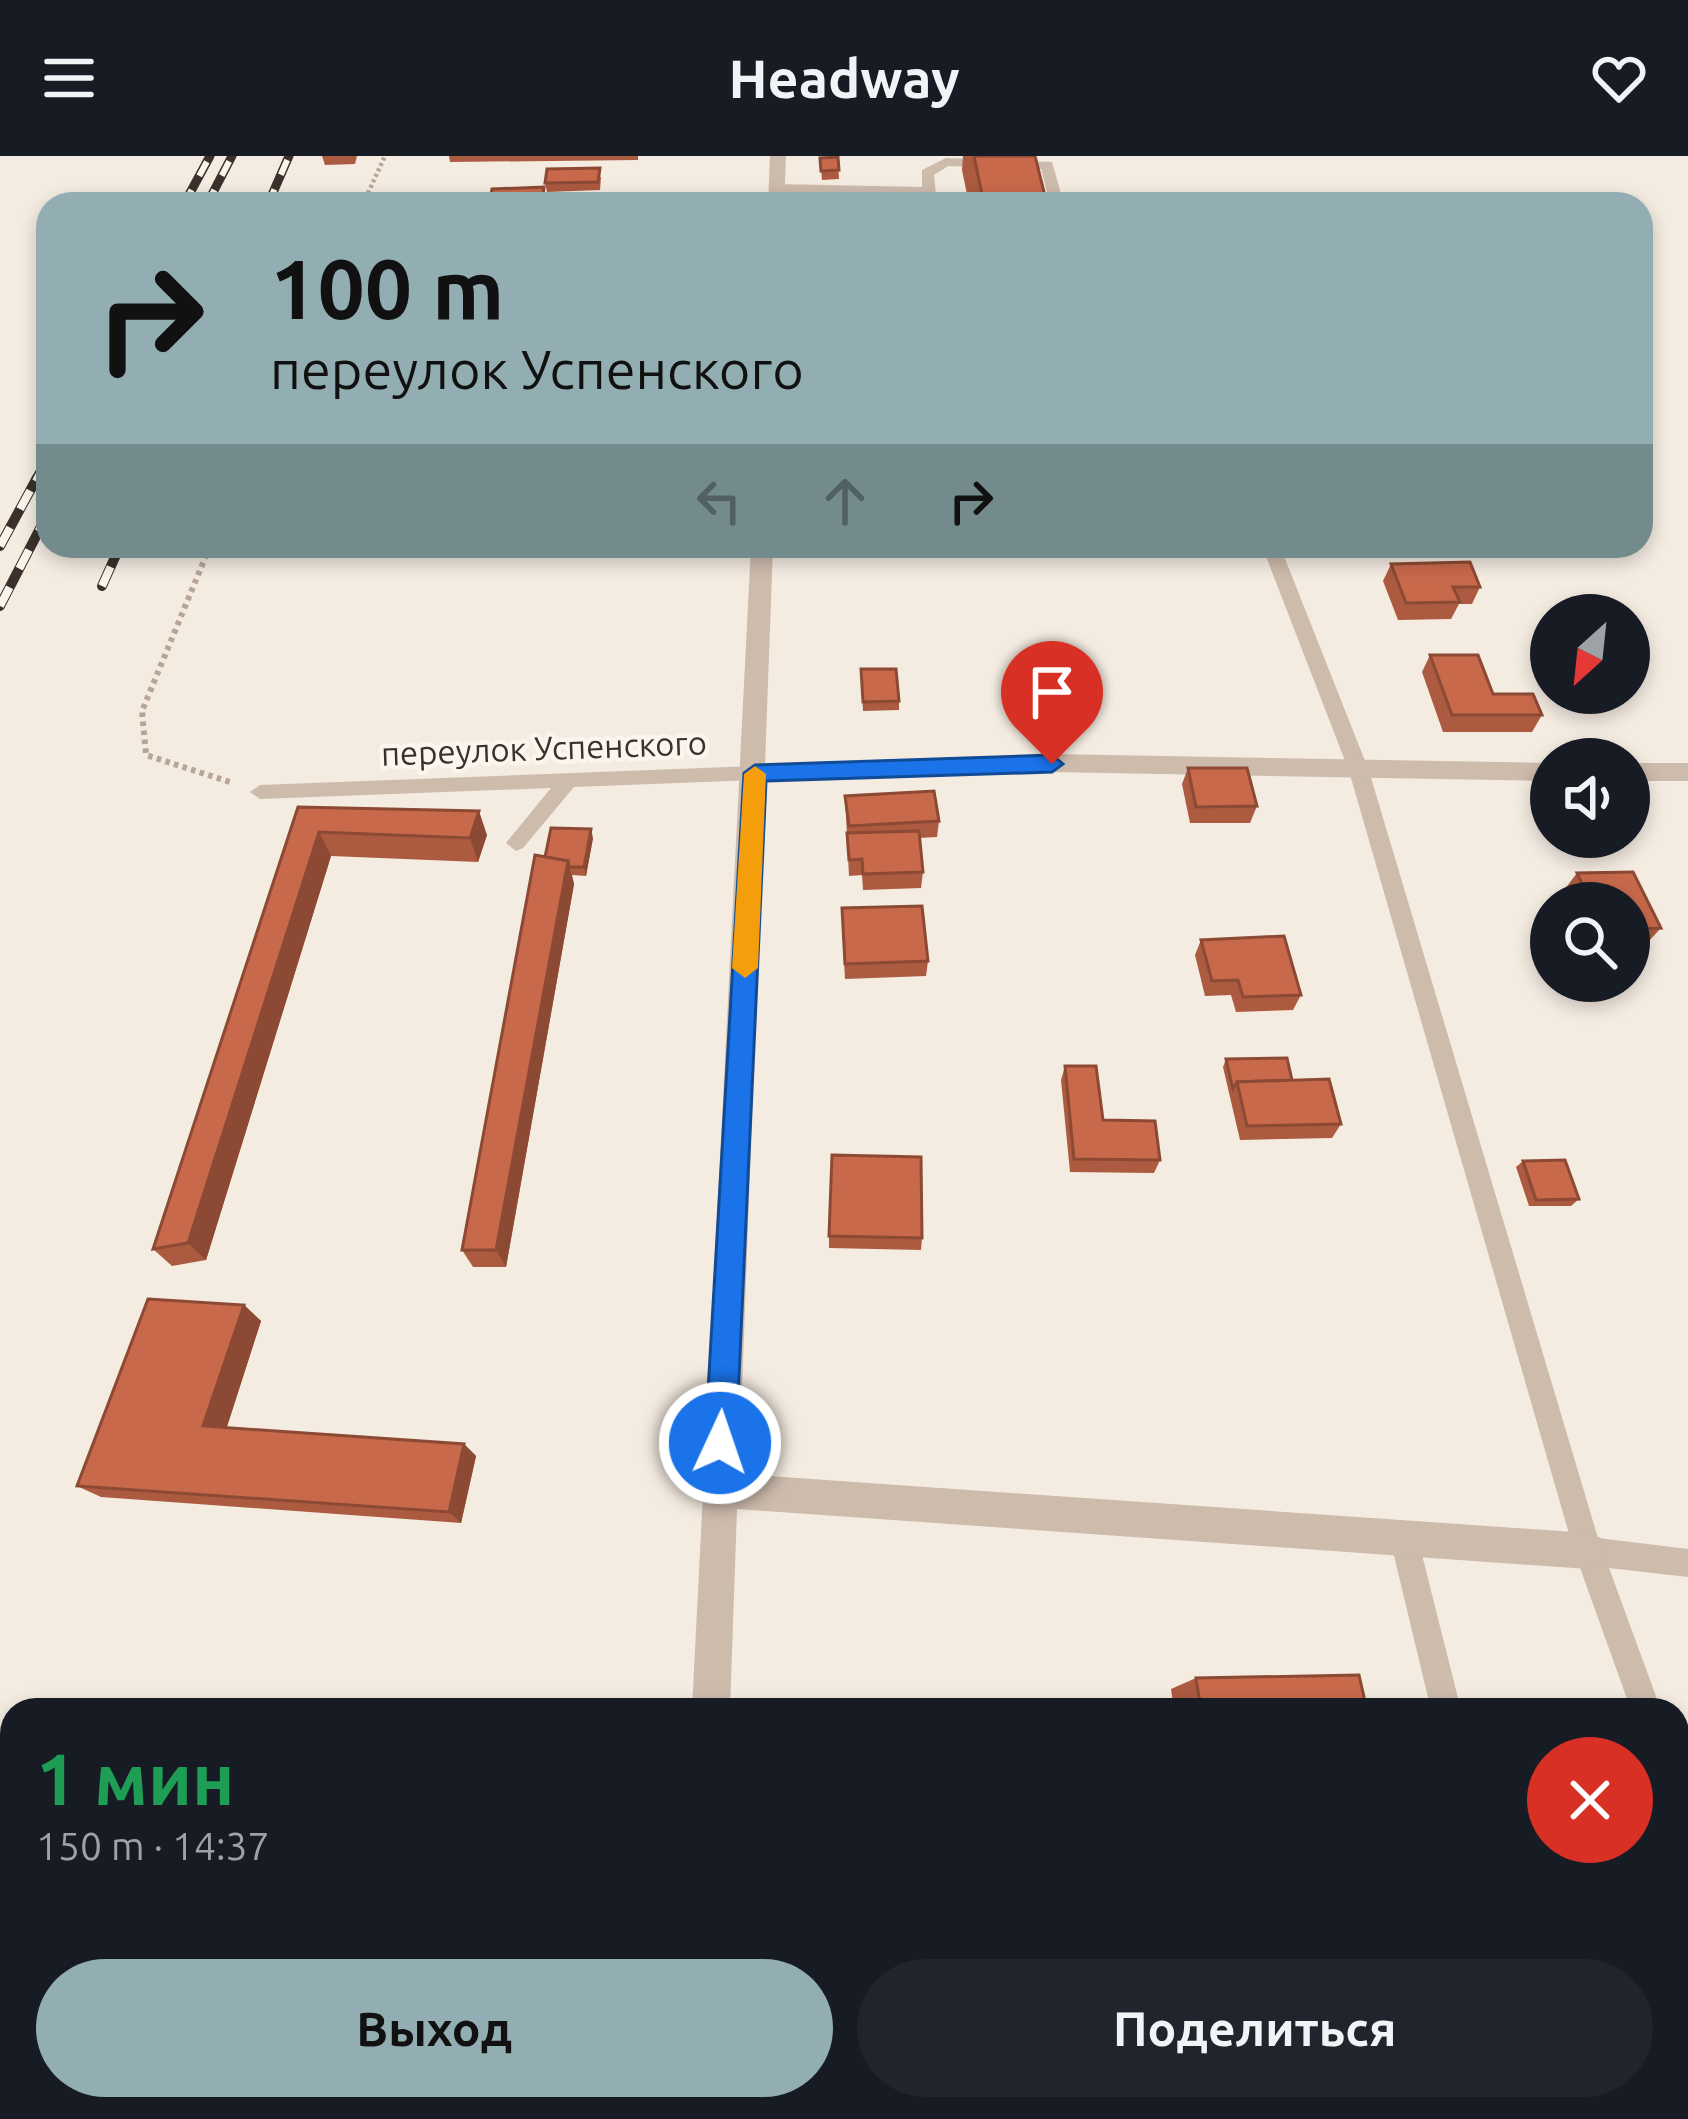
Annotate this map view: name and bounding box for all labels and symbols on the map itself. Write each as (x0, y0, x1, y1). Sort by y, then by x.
north arrow (1530, 594, 1650, 714)
pin (1001, 641, 1103, 764)
street label: переулок Успенского (380, 723, 708, 772)
position arrow (657, 1380, 783, 1506)

